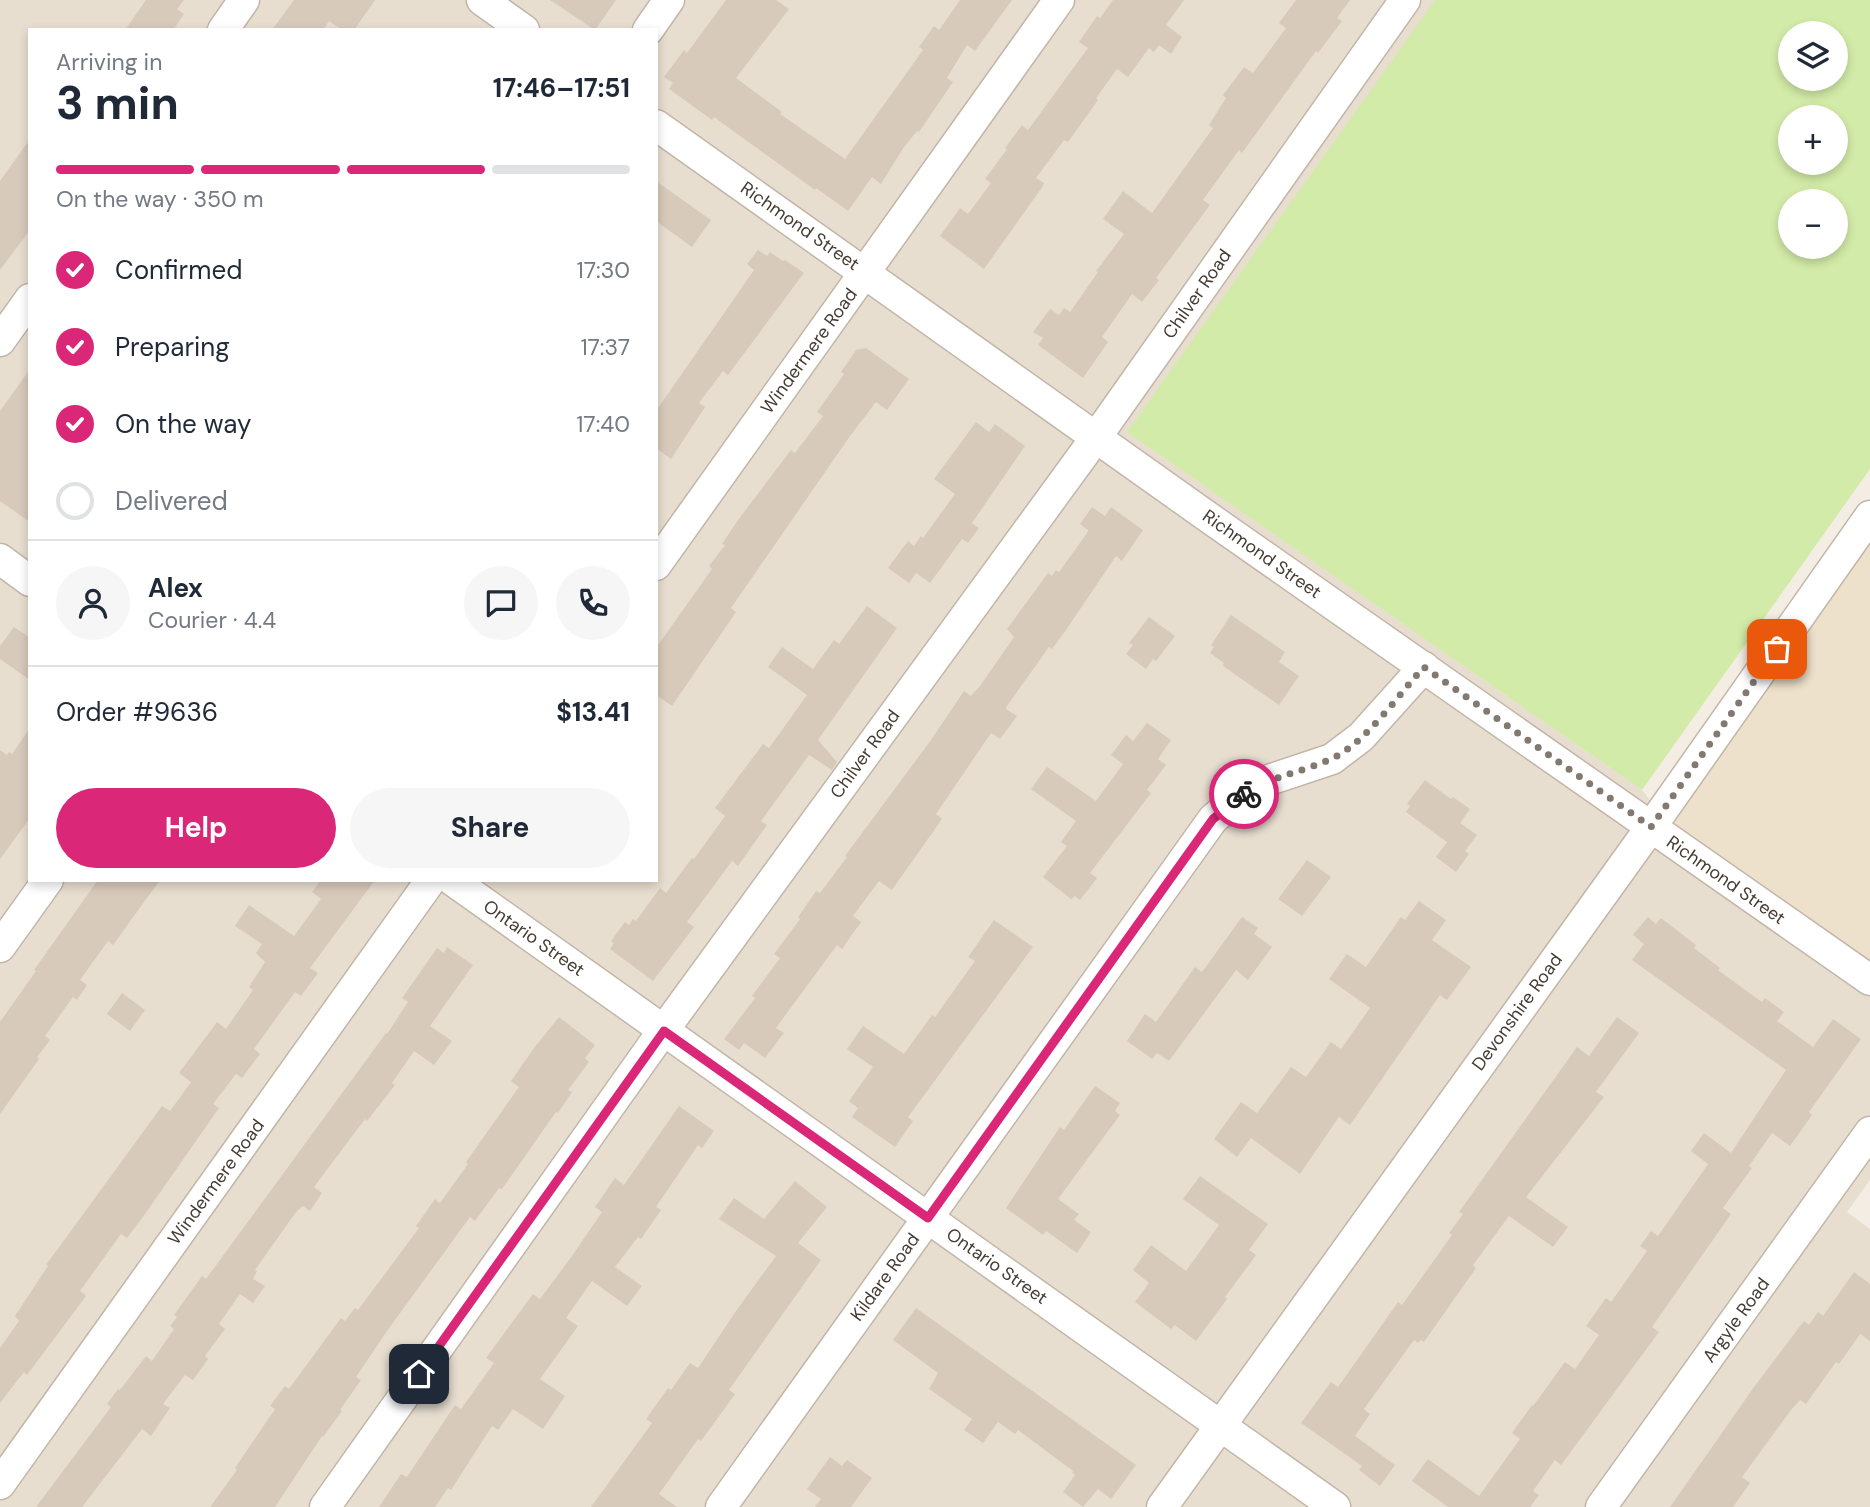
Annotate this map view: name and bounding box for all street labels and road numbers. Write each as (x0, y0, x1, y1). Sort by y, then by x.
street label: Richmond Street (736, 176, 864, 276)
street label: Chilver Road (1157, 244, 1237, 344)
street label: Windermere Road (755, 283, 863, 419)
street label: Richmond Street (1198, 504, 1326, 604)
street label: Chilver Road (825, 705, 905, 803)
street label: Richmond Street (1662, 830, 1790, 930)
street label: Ontario Street (479, 894, 589, 982)
street label: Devonshire Road (1466, 949, 1568, 1075)
street label: Windermere Road (162, 1114, 270, 1250)
street label: Ontario Street (942, 1222, 1052, 1310)
street label: Kildare Road (845, 1228, 925, 1326)
street label: Argyle Road (1697, 1273, 1775, 1367)

